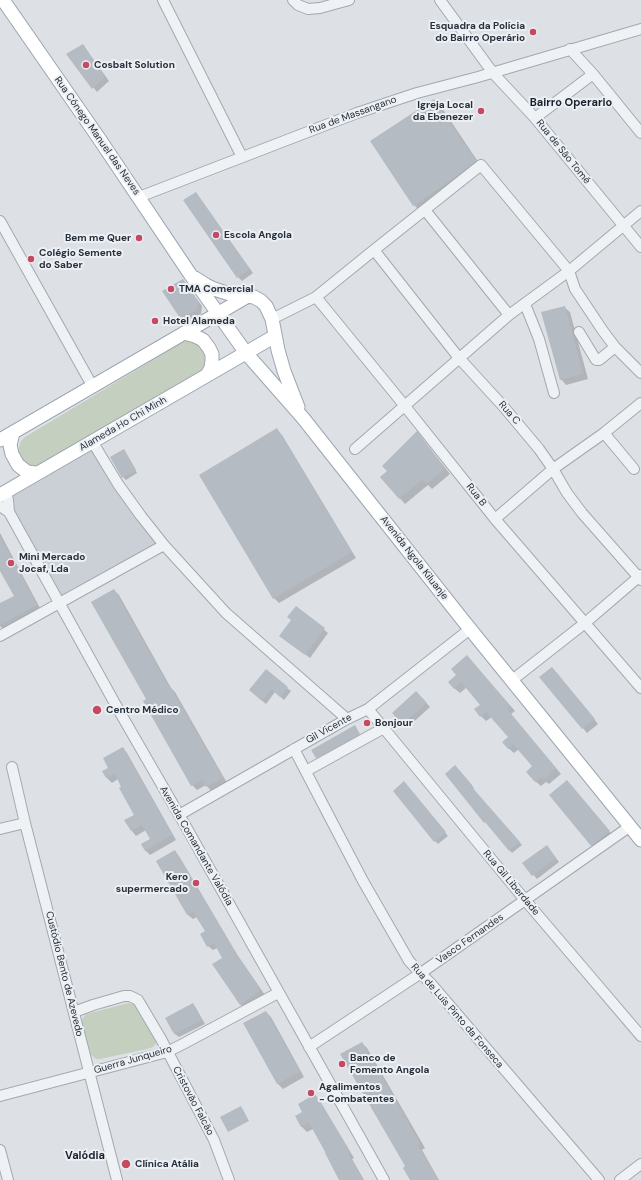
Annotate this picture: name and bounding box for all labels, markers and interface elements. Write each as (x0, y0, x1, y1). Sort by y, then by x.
place label: Esquadra da Polícia do Bairro Operário (430, 20, 525, 44)
marker: Esquadra da Polícia do Bairro Operário (528, 27, 538, 37)
place label: Cosbalt Solution (94, 59, 175, 71)
marker: Cosbalt Solution (81, 60, 91, 70)
street label: Rua Cónego Manuel das Neves (51, 75, 143, 197)
street label: Rua de Massangano (308, 94, 398, 136)
district label: Bairro Operario (530, 96, 612, 110)
place label: Igreja Local da Ebenezer (413, 99, 473, 122)
marker: Igreja Local da Ebenezer (476, 106, 486, 116)
street label: Rua de São Tomé (533, 117, 593, 187)
place label: Escola Angola (224, 229, 292, 241)
marker: Escola Angola (211, 230, 221, 240)
place label: Bem me Quer (65, 232, 131, 244)
marker: Bem me Quer (134, 233, 144, 243)
place label: Colégio Semente do Saber (39, 247, 122, 270)
marker: Colégio Semente do Saber (26, 254, 36, 264)
place label: TMA Comercial (179, 283, 254, 295)
marker: TMA Comercial (166, 284, 176, 294)
place label: Hotel Alameda (163, 315, 235, 327)
marker: Hotel Alameda (150, 316, 160, 326)
street label: Alameda Ho Chi Minh (77, 394, 169, 454)
street label: Rua C (496, 399, 522, 427)
street label: Rua B (463, 481, 489, 509)
street label: Avenida Ngola Kiluanje (377, 514, 451, 602)
place label: Mini Mercado Jocaf, Lda (19, 551, 85, 574)
marker: Mini Mercado Jocaf, Lda (6, 558, 16, 568)
marker: Centro Médico (91, 704, 103, 716)
place label: Centro Médico (106, 704, 179, 716)
street label: Gil Vicente (304, 711, 354, 747)
place label: Bonjour (375, 717, 413, 729)
marker: Bonjour (362, 718, 372, 728)
street label: Avenida Comandante Valódia (157, 784, 235, 908)
street label: Rua Gil Liberdade (480, 848, 542, 918)
place label: Kero supermercado (116, 871, 188, 894)
marker: Kero supermercado (191, 878, 201, 888)
street label: Custódio Bento de Azevedo (43, 910, 85, 1038)
street label: Vasco Fernandes (434, 911, 506, 967)
street label: Rua de Luís Pinto da Fonseca (408, 961, 506, 1071)
street label: Guerra Junqueiro (93, 1043, 173, 1077)
place label: Banco de Fomento Angola (350, 1052, 429, 1076)
marker: Banco de Fomento Angola (337, 1059, 347, 1069)
street label: Cristovão Falcão (170, 1064, 216, 1138)
place label: Agalimentos - Combatentes (319, 1081, 394, 1104)
marker: Agalimentos - Combatentes (306, 1088, 316, 1098)
district label: Valódia (65, 1149, 105, 1163)
marker: Clínica Atália (120, 1158, 132, 1170)
place label: Clínica Atália (135, 1158, 199, 1170)

